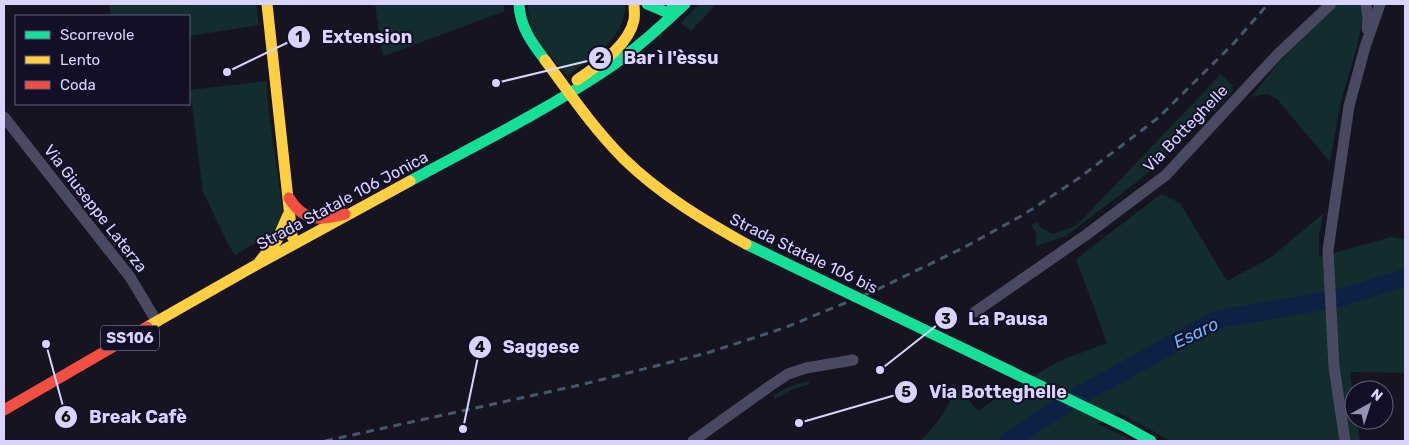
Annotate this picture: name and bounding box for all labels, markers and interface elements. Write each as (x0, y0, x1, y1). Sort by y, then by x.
legend (15, 15, 190, 105)
callout: Extension (286, 20, 422, 53)
text: Scorrevole (60, 26, 134, 44)
text: Extension (322, 26, 412, 48)
text: 1 (295, 28, 303, 46)
callout: Bar ì l'èssu (588, 41, 728, 74)
text: Bar ì l'èssu (623, 47, 719, 69)
text: 2 (595, 49, 605, 67)
text: Lento (60, 51, 100, 69)
text: Coda (60, 76, 96, 94)
street label: Via Botteghelle (1139, 81, 1232, 176)
street label: Via Giuseppe Laterza (40, 141, 151, 276)
street label: Strada Statale 106 Jonica (253, 147, 431, 254)
street label: Strada Statale 106 bis (727, 209, 881, 298)
callout: La Pausa (933, 302, 1058, 335)
text: La Pausa (968, 308, 1048, 330)
text: 3 (941, 310, 951, 328)
water label: Esaro (1170, 313, 1222, 353)
road number: SS106 (101, 326, 159, 350)
callout: Saggese (468, 330, 590, 363)
text: Saggese (503, 336, 580, 358)
text: 4 (475, 338, 485, 356)
callout: Via Botteghelle (894, 375, 1077, 408)
north arrow (1344, 380, 1394, 430)
text: Via Botteghelle (929, 381, 1067, 403)
text: 5 (901, 383, 911, 401)
text: N (1368, 386, 1386, 405)
callout: Break Cafè (54, 401, 197, 434)
text: Break Cafè (89, 406, 187, 428)
text: 6 (61, 408, 71, 426)

